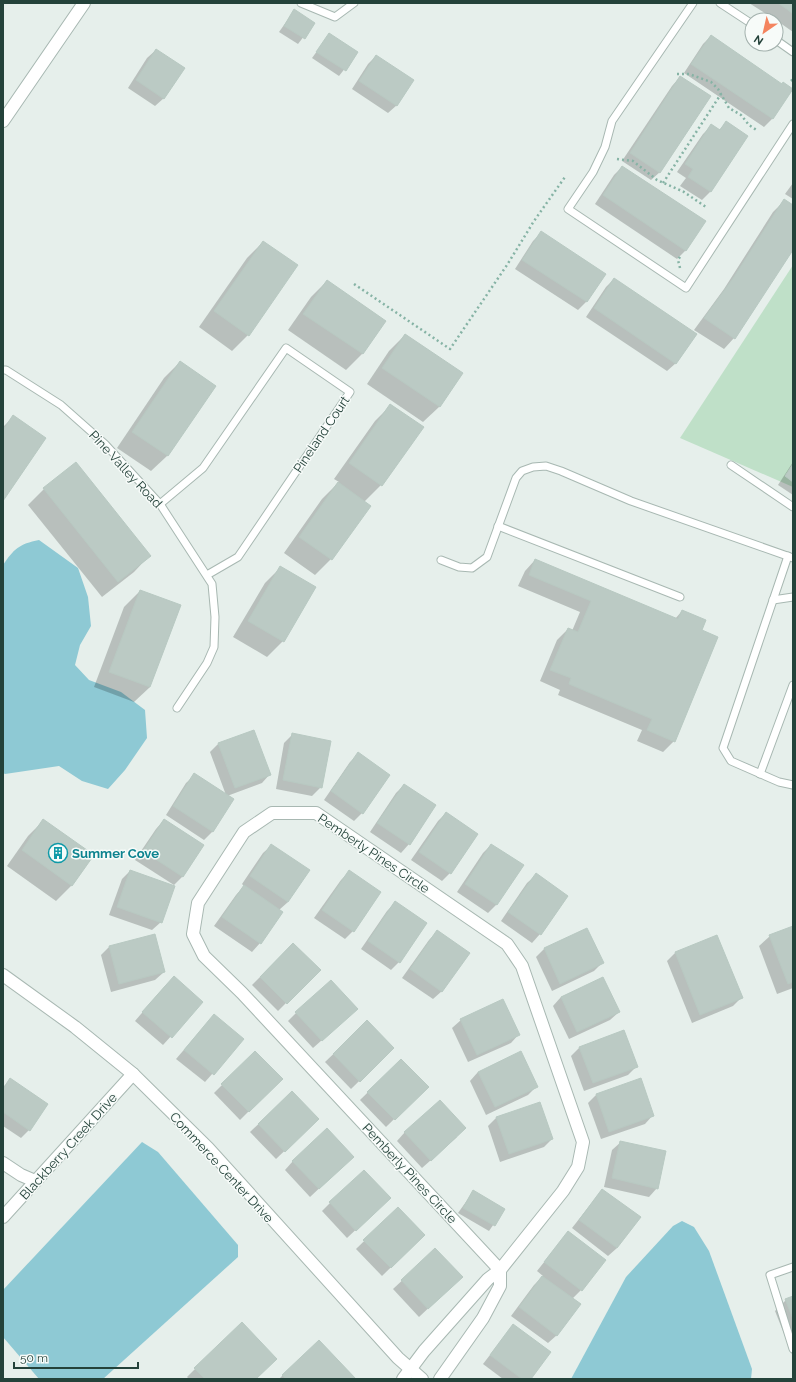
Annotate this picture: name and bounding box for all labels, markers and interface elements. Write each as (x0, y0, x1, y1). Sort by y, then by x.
north arrow (744, 12, 784, 52)
text: N (752, 32, 766, 48)
street label: Pineland Court (290, 393, 353, 475)
street label: Pine Valley Road (86, 428, 165, 511)
street label: Pemberly Pines Circle (315, 811, 433, 897)
building icon: Summer Cove (47, 842, 69, 864)
place label: Summer Cove (72, 846, 159, 861)
street label: Blackberry Creek Drive (17, 1090, 120, 1203)
street label: Commerce Center Drive (167, 1109, 277, 1226)
street label: Pemberly Pines Circle (359, 1120, 460, 1227)
scale bar (14, 1344, 138, 1370)
text: 50 m (20, 1351, 48, 1365)

